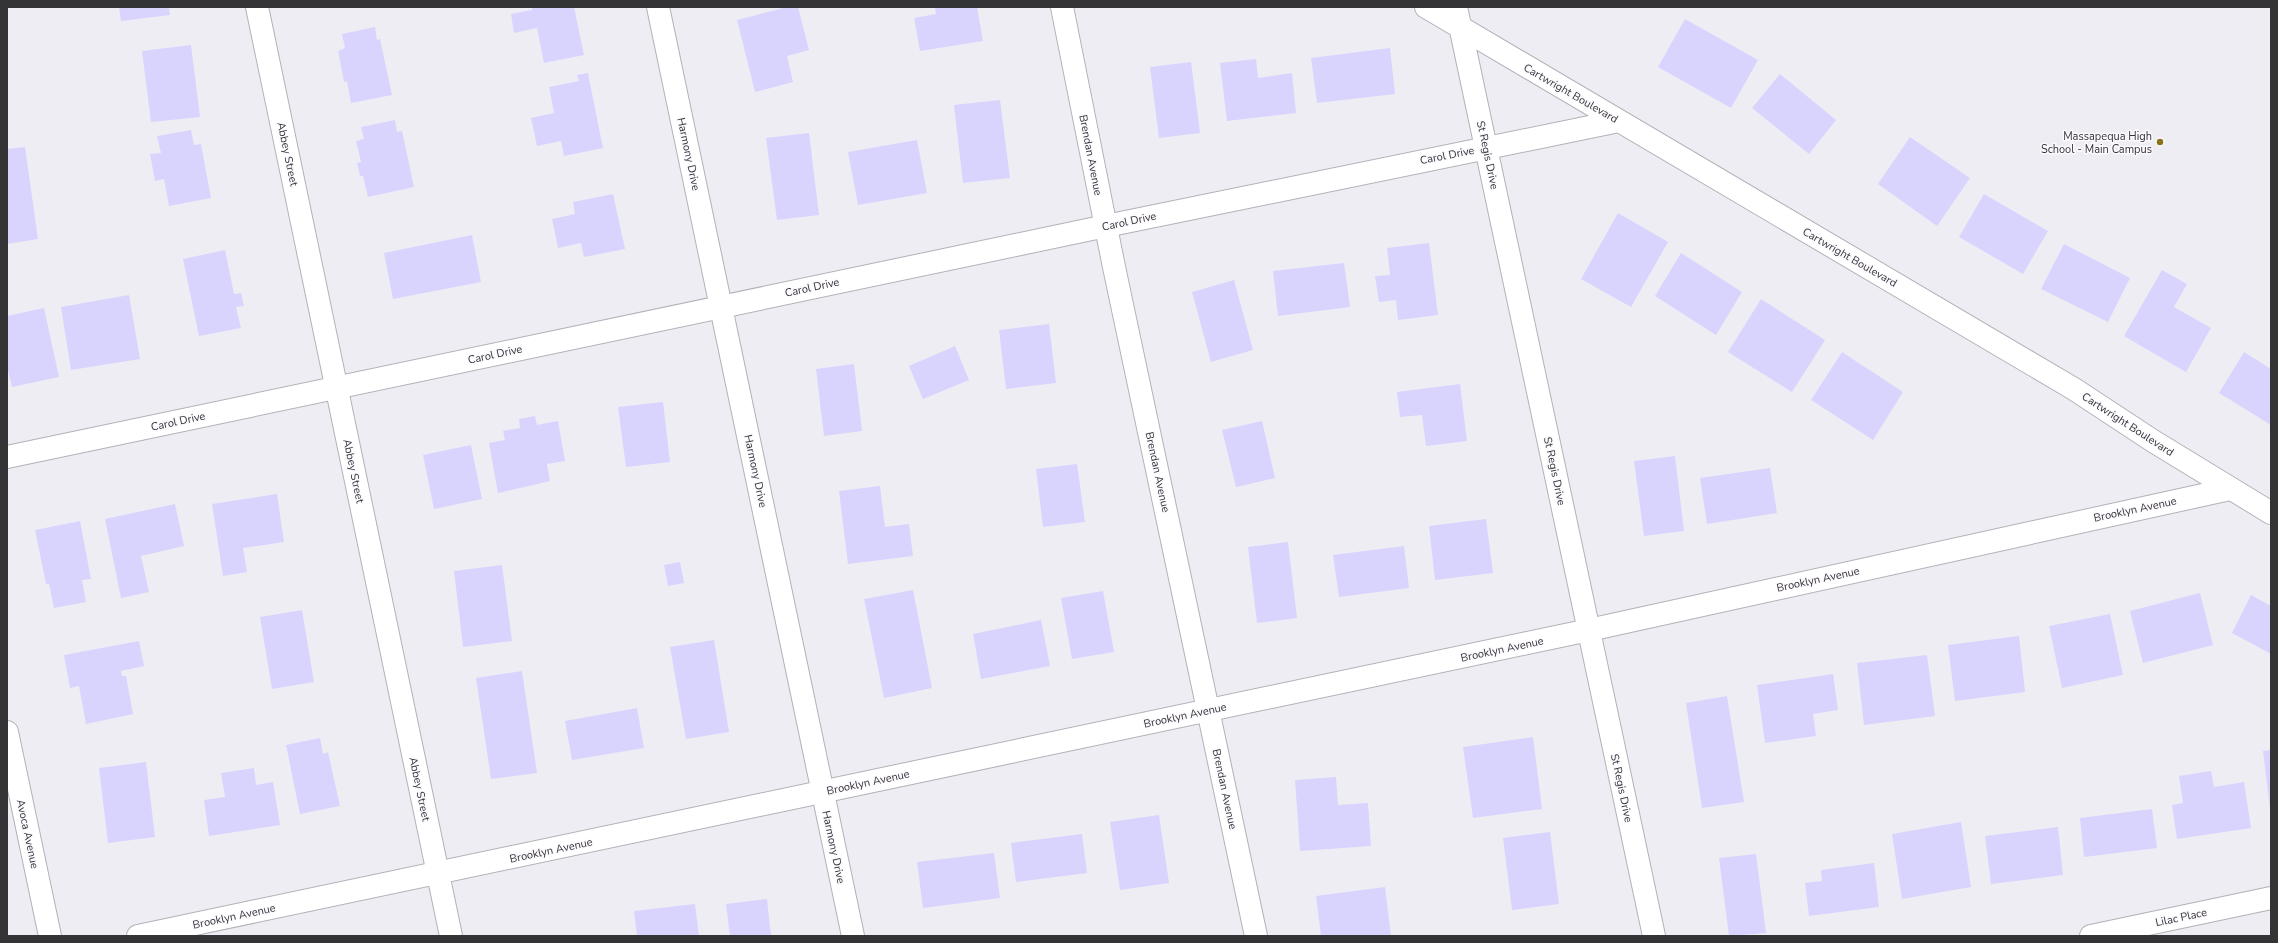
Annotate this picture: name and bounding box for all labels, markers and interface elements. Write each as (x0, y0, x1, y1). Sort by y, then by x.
street label: Cartwright Boulevard (1521, 60, 1621, 127)
street label: Brendan Avenue (1075, 113, 1106, 197)
street label: Harmony Drive (673, 116, 704, 192)
street label: St Regis Drive (1473, 119, 1502, 191)
street label: Abbey Street (273, 121, 302, 188)
place label: Massapequa High School - Main Campus (2041, 129, 2152, 157)
marker: Massapequa High School - Main Campus (2155, 137, 2165, 147)
street label: Carol Drive (1419, 143, 1476, 168)
street label: Carol Drive (1101, 208, 1158, 235)
street label: Cartwright Boulevard (1800, 224, 1900, 291)
street label: Carol Drive (784, 274, 841, 301)
street label: Carol Drive (467, 341, 524, 368)
street label: Cartwright Boulevard (2079, 389, 2177, 460)
street label: Carol Drive (150, 408, 207, 435)
street label: Brendan Avenue (1142, 430, 1173, 514)
street label: Harmony Drive (740, 433, 771, 509)
street label: St Regis Drive (1540, 435, 1569, 507)
street label: Abbey Street (339, 438, 368, 505)
street label: Brooklyn Avenue (2092, 493, 2178, 526)
street label: Brooklyn Avenue (1775, 563, 1861, 596)
street label: Brooklyn Avenue (1459, 633, 1545, 666)
street label: Brooklyn Avenue (1142, 699, 1228, 732)
street label: Brendan Avenue (1209, 747, 1240, 831)
street label: St Regis Drive (1607, 752, 1636, 824)
street label: Abbey Street (405, 756, 434, 823)
street label: Brooklyn Avenue (825, 766, 911, 799)
street label: Avoca Avenue (13, 798, 42, 870)
street label: Harmony Drive (818, 809, 849, 885)
street label: Brooklyn Avenue (508, 834, 594, 867)
street label: Brooklyn Avenue (191, 900, 277, 933)
street label: Lilac Place (2154, 905, 2208, 930)

